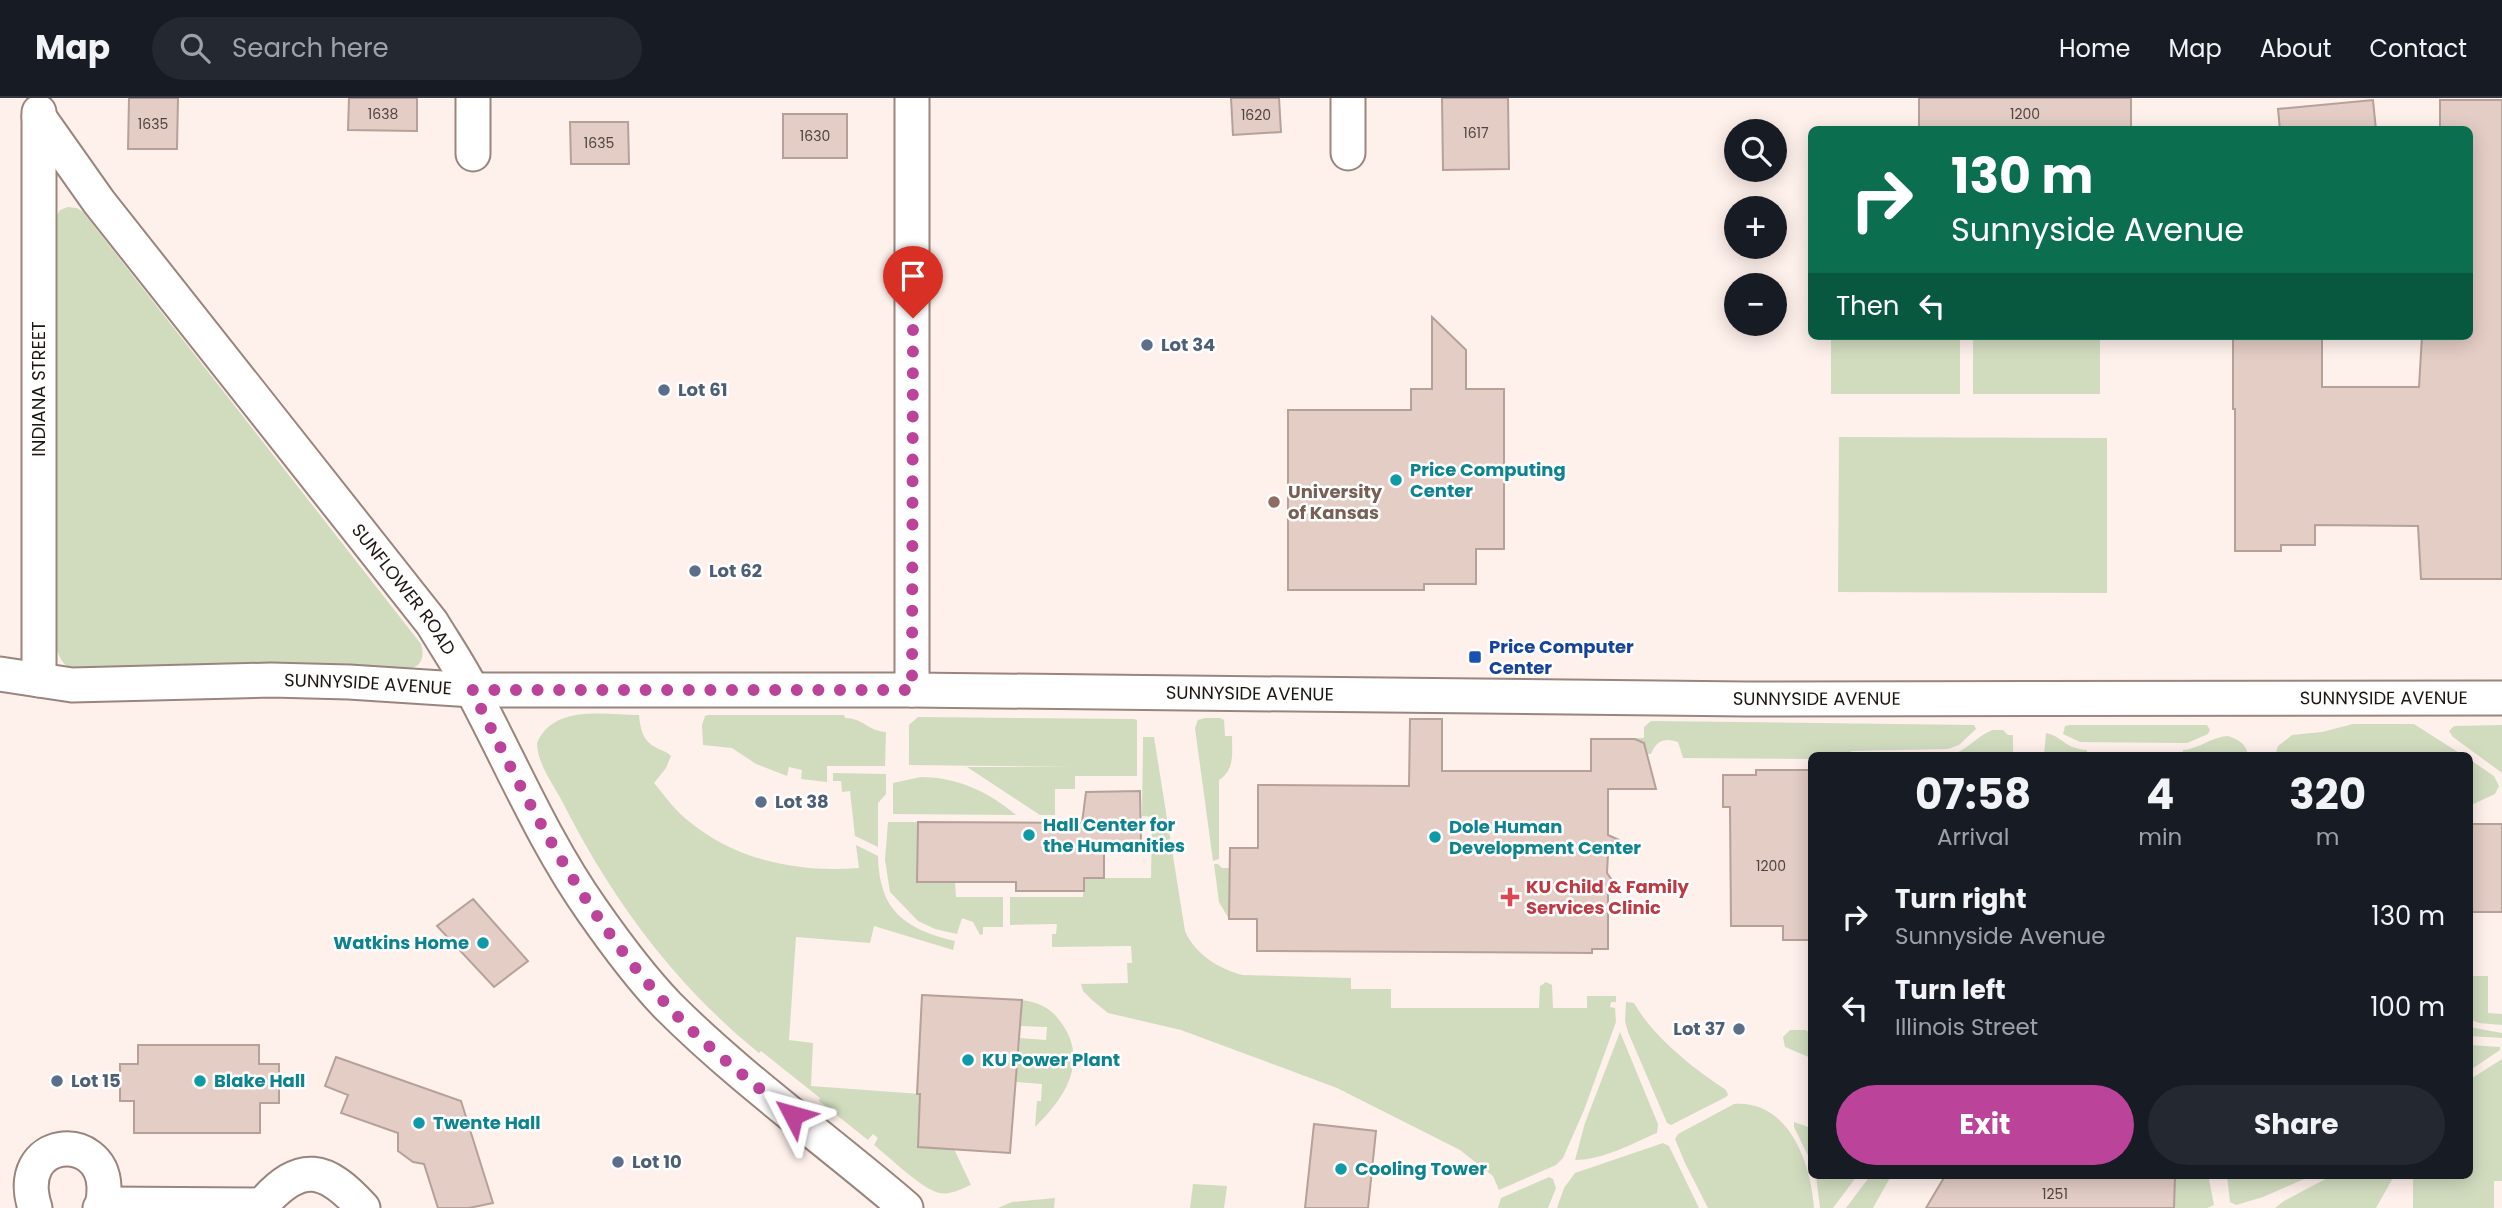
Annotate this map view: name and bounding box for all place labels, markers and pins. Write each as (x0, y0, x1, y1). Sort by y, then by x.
pin (883, 246, 943, 318)
place label: Lot 34 (1161, 332, 1215, 357)
marker: Lot 34 (1139, 337, 1155, 353)
place label: Lot 61 (678, 377, 727, 402)
marker: Lot 61 (656, 382, 672, 398)
place label: Price Computing Center (1410, 457, 1566, 503)
marker: Price Computing Center (1388, 472, 1404, 488)
place label: University of Kansas (1288, 479, 1383, 525)
marker: University of Kansas (1266, 494, 1282, 510)
place label: Lot 62 (709, 558, 762, 583)
marker: Lot 62 (687, 563, 703, 579)
place label: Price Computer Center (1489, 634, 1634, 680)
marker: Price Computer Center (1467, 649, 1483, 665)
place label: Lot 38 (775, 789, 829, 814)
marker: Lot 38 (753, 794, 769, 810)
place label: Hall Center for the Humanities (1043, 812, 1185, 858)
place label: Dole Human Development Center (1449, 814, 1641, 860)
marker: Hall Center for the Humanities (1021, 827, 1037, 843)
marker: Dole Human Development Center (1427, 829, 1443, 845)
place label: KU Child & Family Services Clinic (1526, 874, 1689, 920)
marker: KU Child & Family Services Clinic (1500, 887, 1520, 907)
place label: Watkins Home (333, 930, 469, 955)
marker: Watkins Home (475, 935, 491, 951)
place label: Lot 37 (1673, 1016, 1725, 1041)
marker: Lot 37 (1731, 1021, 1747, 1037)
place label: KU Power Plant (982, 1047, 1120, 1072)
marker: KU Power Plant (960, 1052, 976, 1068)
place label: Lot 15 (71, 1068, 121, 1093)
place label: Blake Hall (214, 1068, 305, 1093)
marker: Lot 15 (49, 1073, 65, 1089)
marker: Blake Hall (192, 1073, 208, 1089)
place label: Twente Hall (433, 1110, 541, 1135)
marker: Twente Hall (411, 1115, 427, 1131)
place label: Lot 10 (632, 1149, 682, 1174)
marker: Lot 10 (610, 1154, 626, 1170)
place label: Cooling Tower (1355, 1156, 1487, 1181)
marker: Cooling Tower (1333, 1161, 1349, 1177)

